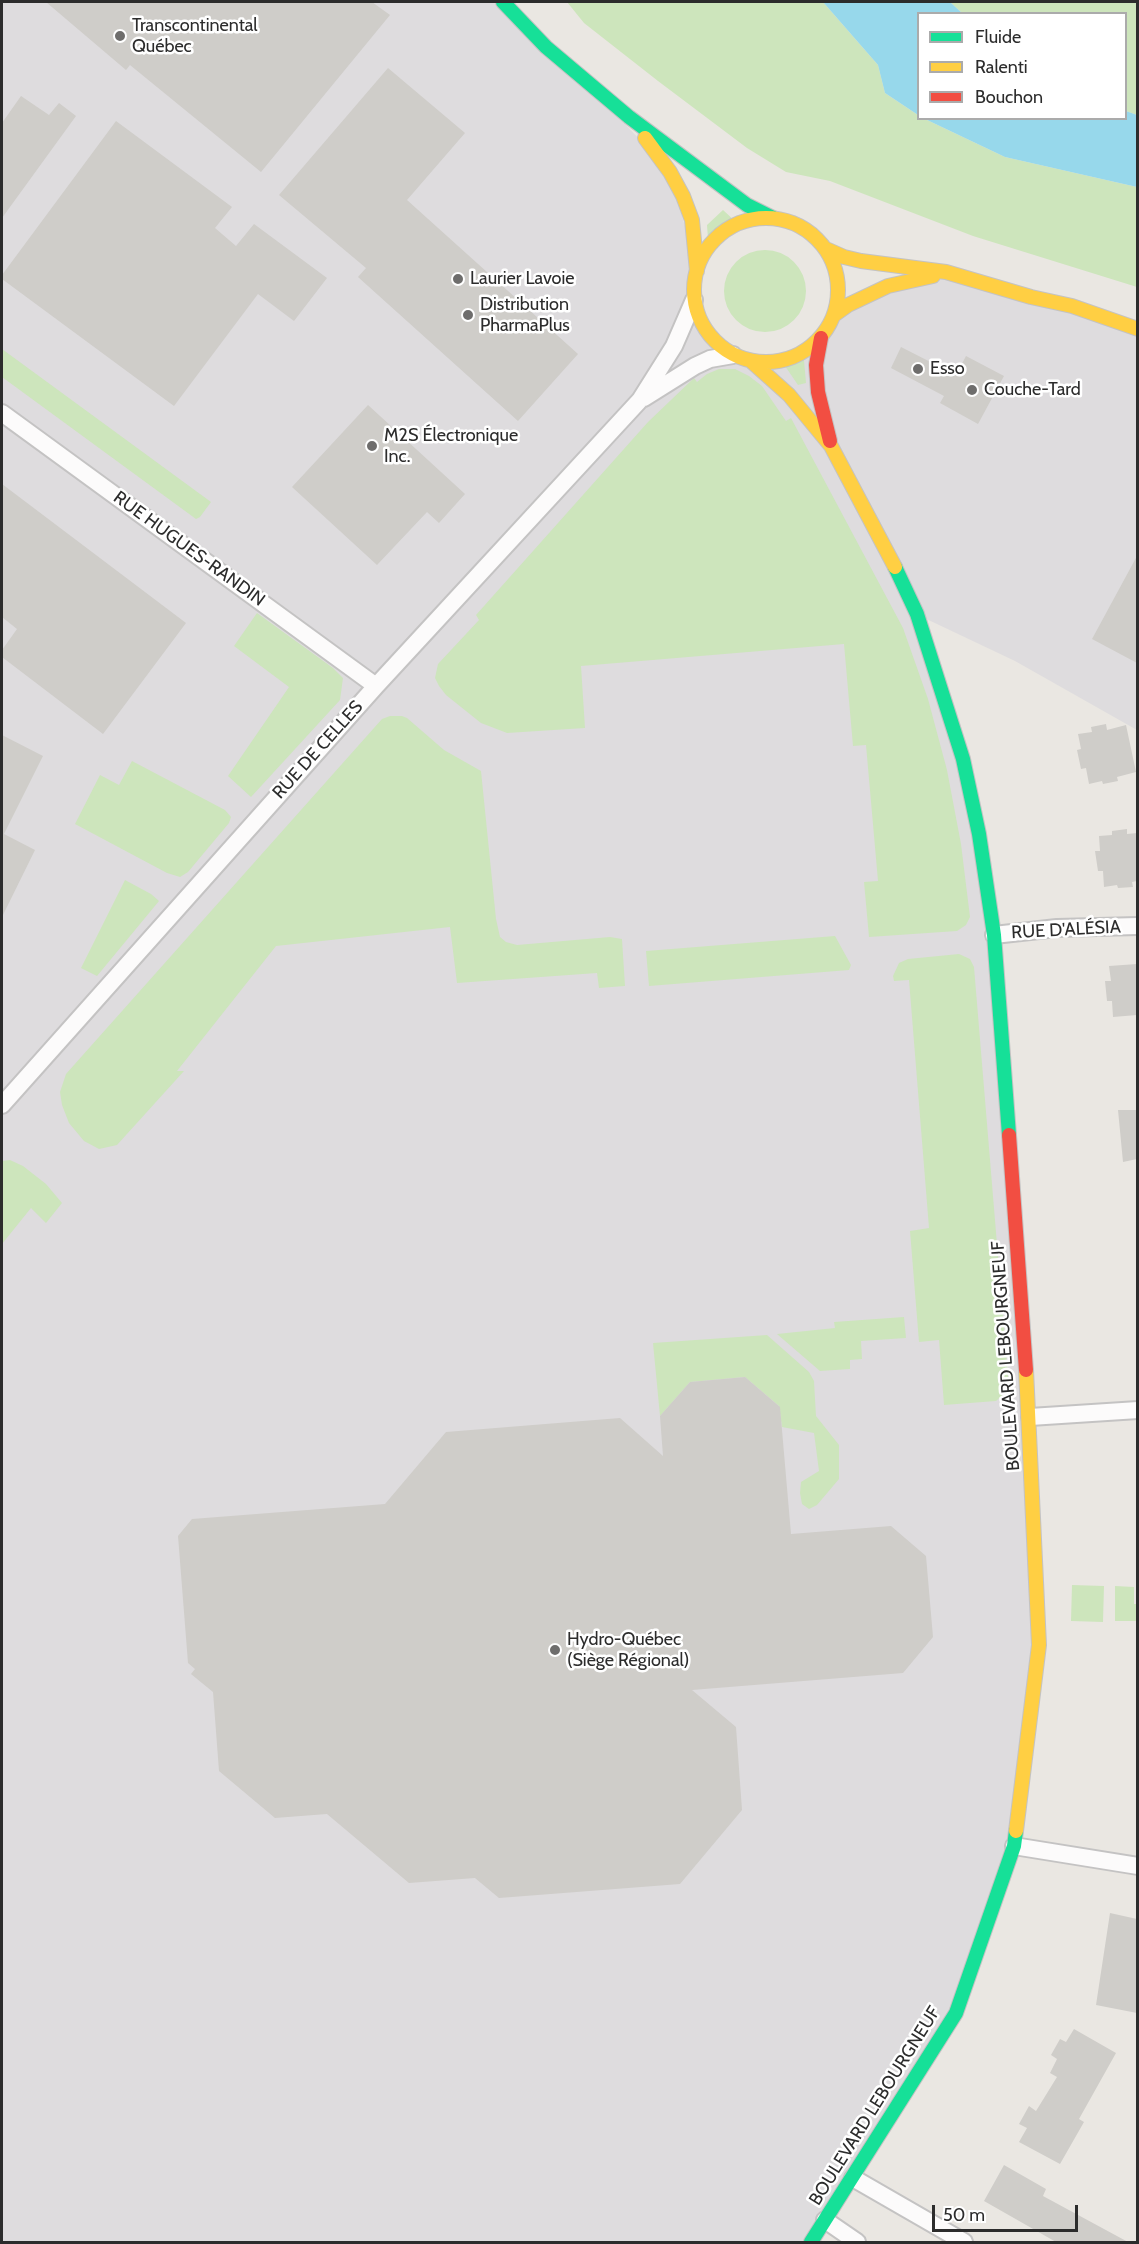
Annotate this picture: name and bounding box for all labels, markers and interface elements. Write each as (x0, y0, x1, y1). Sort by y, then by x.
legend (917, 12, 1127, 120)
place label: Transcontinental Québec (132, 15, 258, 57)
text: Fluide (975, 26, 1021, 48)
marker: Transcontinental Québec (113, 29, 127, 43)
text: Ralenti (975, 56, 1028, 78)
text: Bouchon (975, 86, 1043, 108)
place label: Laurier Lavoie (470, 268, 575, 290)
marker: Laurier Lavoie (451, 272, 465, 286)
place label: Distribution PharmaPlus (480, 294, 570, 336)
marker: Distribution PharmaPlus (461, 308, 475, 322)
place label: Esso (930, 358, 965, 380)
marker: Esso (911, 362, 925, 376)
place label: Couche-Tard (984, 379, 1081, 401)
marker: Couche-Tard (965, 383, 979, 397)
place label: M2S Électronique Inc. (384, 425, 518, 468)
marker: M2S Électronique Inc. (365, 439, 379, 453)
street label: RUE HUGUES-RANDIN (109, 487, 269, 611)
street label: RUE DE CELLES (268, 696, 368, 804)
street label: RUE D'ALÉSIA (1011, 916, 1121, 944)
street label: BOULEVARD LEBOURGNEUF (987, 1240, 1025, 1472)
place label: Hydro-Québec (Siège Régional) (567, 1629, 689, 1672)
marker: Hydro-Québec (Siège Régional) (548, 1643, 562, 1657)
street label: BOULEVARD LEBOURGNEUF (805, 2003, 945, 2209)
scale bar (935, 2193, 1080, 2231)
text: 50 m (943, 2204, 985, 2226)

